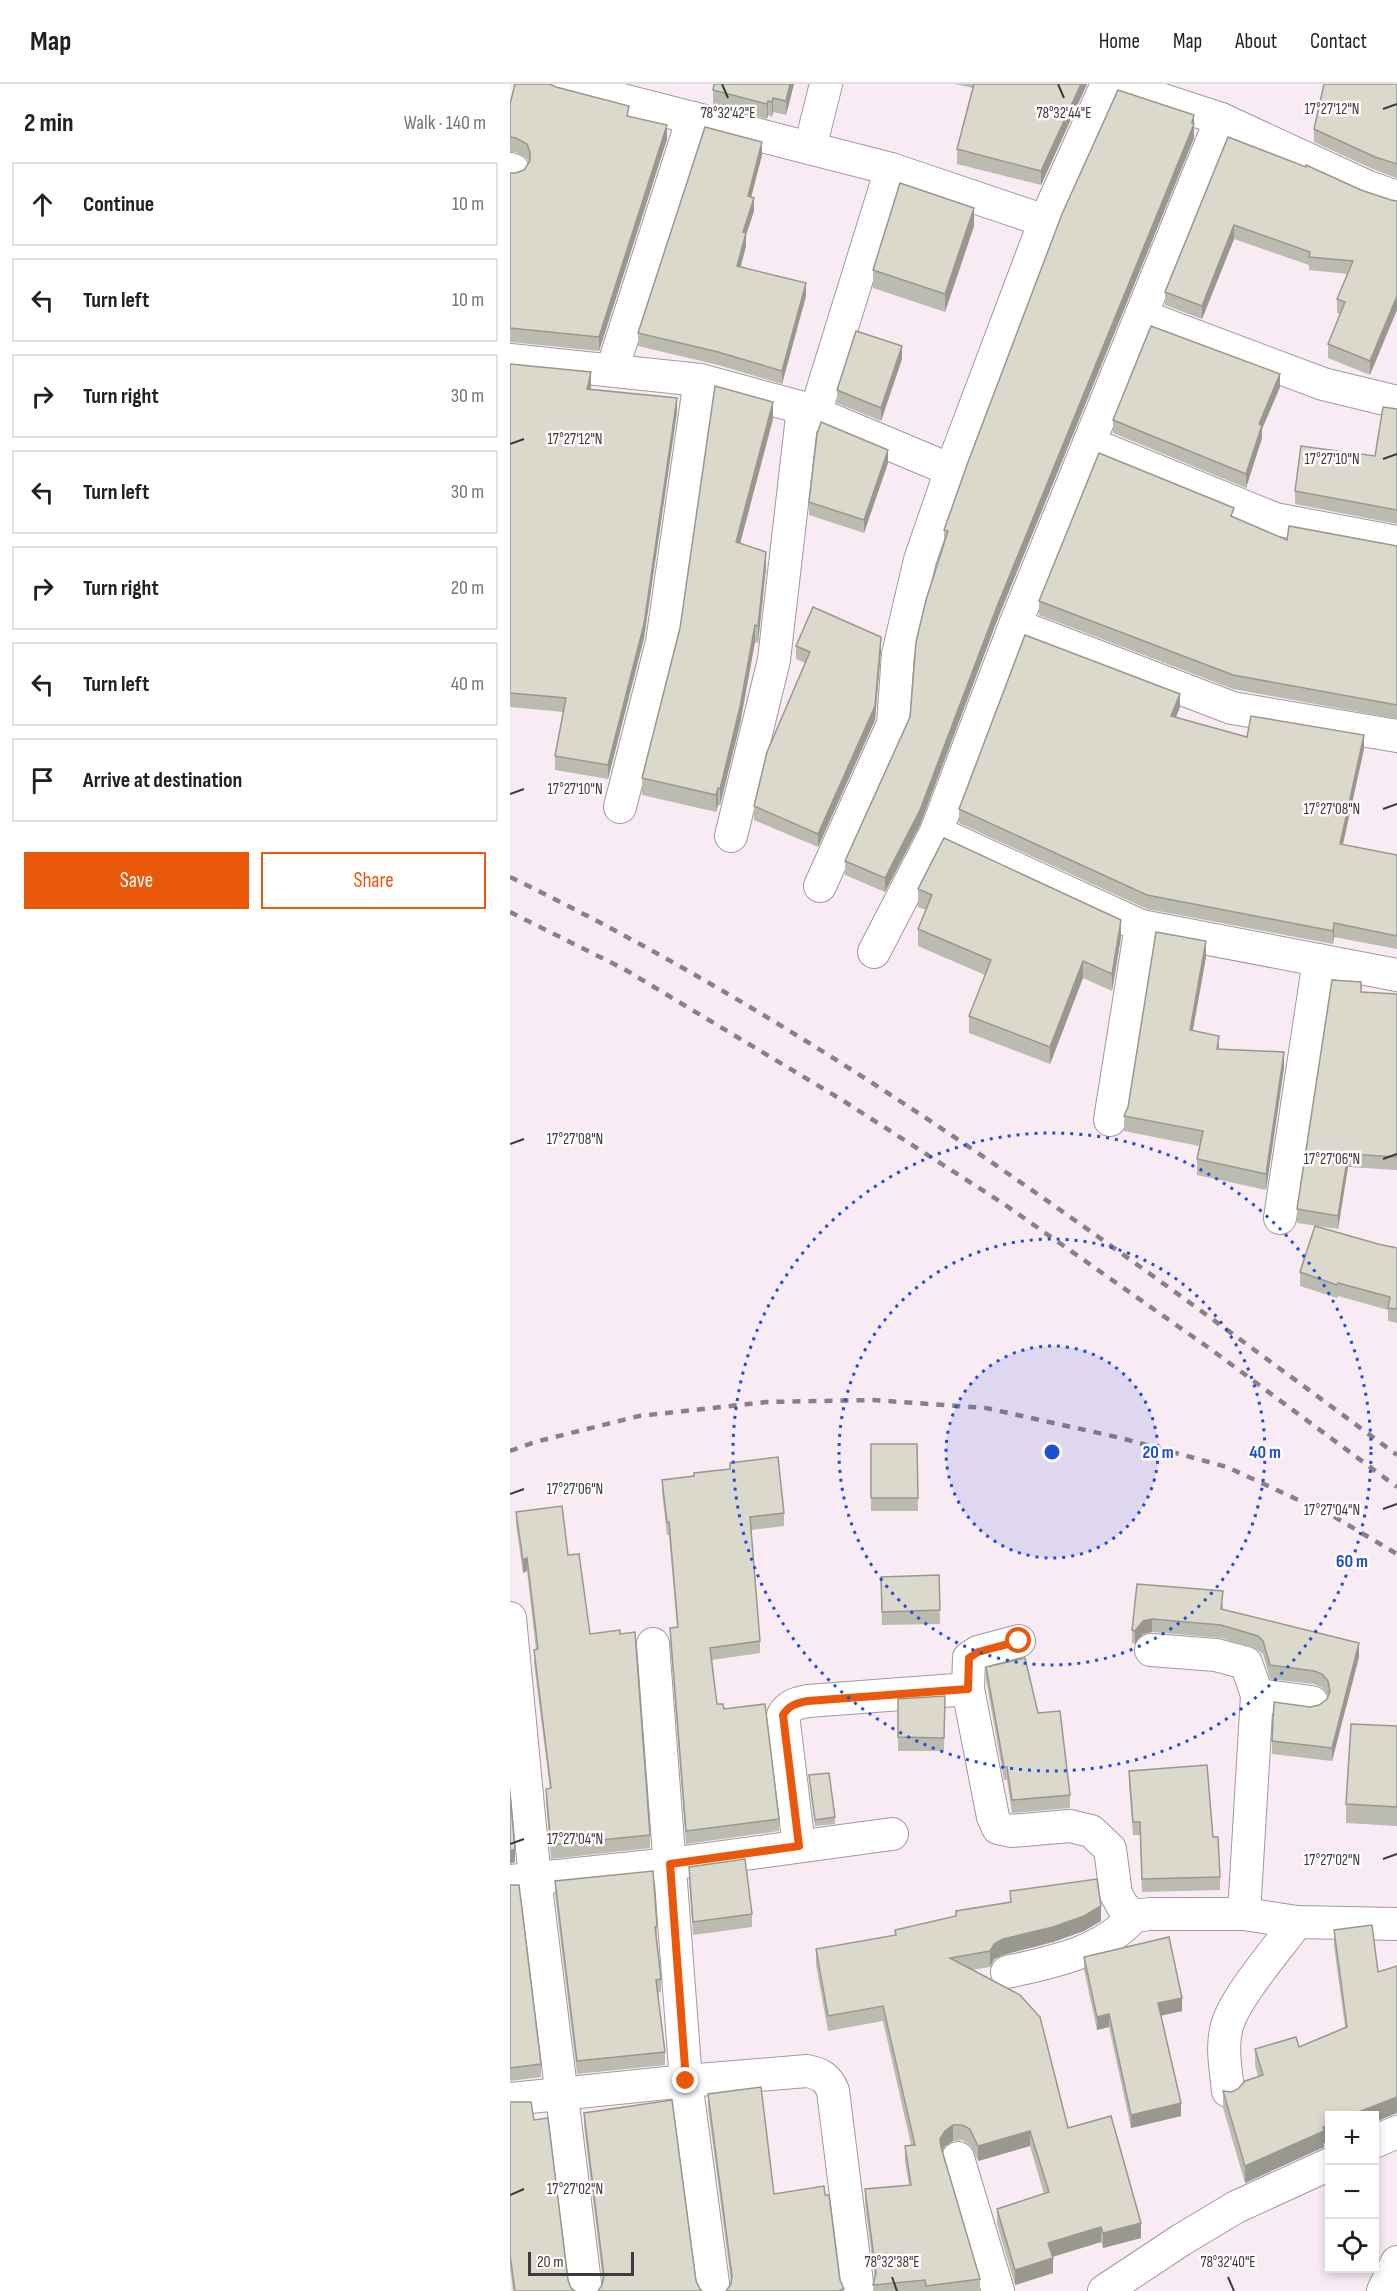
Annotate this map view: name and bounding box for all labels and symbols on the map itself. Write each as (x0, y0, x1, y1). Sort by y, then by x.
text: 17°27'12"N (1305, 100, 1359, 119)
text: 78°32'42"E (701, 104, 755, 123)
text: 78°32'44"E (1037, 104, 1091, 123)
text: 17°27'12"N (548, 430, 602, 449)
text: 17°27'10"N (1304, 450, 1360, 469)
text: 17°27'10"N (547, 780, 603, 799)
text: 17°27'08"N (1304, 800, 1360, 819)
text: 17°27'08"N (547, 1130, 603, 1149)
text: 17°27'06"N (1304, 1150, 1360, 1169)
centre of rings (1042, 1442, 1062, 1462)
text: 20 m (1142, 1442, 1174, 1463)
text: 40 m (1249, 1442, 1281, 1463)
text: 17°27'06"N (547, 1480, 603, 1499)
text: 17°27'04"N (1304, 1501, 1360, 1520)
text: 60 m (1336, 1551, 1368, 1572)
route start (1005, 1627, 1031, 1653)
text: 17°27'04"N (547, 1830, 603, 1849)
text: 17°27'02"N (1304, 1851, 1360, 1870)
route end (672, 2067, 698, 2093)
text: 17°27'02"N (547, 2180, 603, 2199)
scale bar (528, 2249, 634, 2276)
text: 78°32'38"E (865, 2253, 919, 2272)
text: 78°32'40"E (1200, 2253, 1256, 2272)

